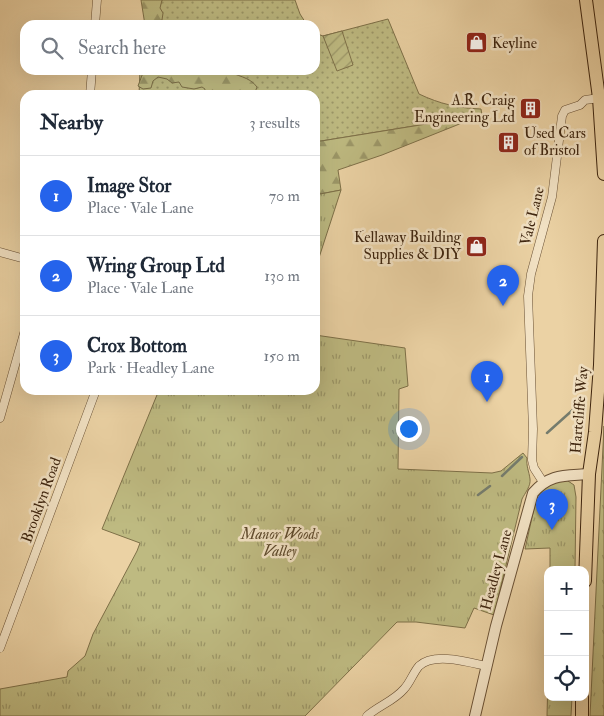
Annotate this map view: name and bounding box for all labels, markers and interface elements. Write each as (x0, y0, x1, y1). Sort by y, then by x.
search box (20, 20, 320, 75)
shop icon: Keyline (464, 31, 488, 55)
icon: search (38, 34, 66, 62)
place label: Keyline (492, 34, 537, 53)
text: Search here (78, 36, 166, 60)
place label: A.R. Craig Engineering Ltd (414, 91, 516, 127)
building icon: A.R. Craig Engineering Ltd (519, 97, 543, 121)
text: Nearby (40, 109, 103, 136)
text: 3 results (249, 113, 300, 133)
place label: Used Cars of Bristol (524, 124, 586, 160)
building icon: Used Cars of Bristol (496, 130, 520, 154)
text: Image Stor (87, 174, 171, 198)
street label: Vale Lane (516, 185, 549, 247)
text: 1 (53, 186, 59, 206)
text: 70 m (269, 186, 300, 206)
text: Place · Vale Lane (87, 198, 194, 218)
place label: Kellaway Building Supplies & DIY (354, 228, 462, 265)
shop icon: Kellaway Building Supplies & DIY (465, 234, 489, 258)
text: Wring Group Ltd (87, 254, 225, 278)
pin: 2 (487, 265, 519, 306)
text: 2 (52, 266, 60, 286)
text: 130 m (264, 266, 300, 286)
text: Place · Vale Lane (87, 278, 194, 298)
text: Crox Bottom (87, 334, 187, 358)
text: 3 (53, 346, 59, 366)
text: 150 m (263, 346, 300, 366)
text: Park · Headley Lane (87, 358, 214, 378)
pin: 1 (471, 361, 503, 402)
street label: Hartcliffe Way (566, 365, 593, 454)
your location (396, 416, 422, 442)
street label: Brooklyn Road (17, 454, 66, 545)
pin: 3 (536, 489, 568, 530)
park label: Manor Woods Valley (240, 525, 320, 561)
street label: Headley Lane (477, 528, 516, 613)
map controls (544, 566, 589, 701)
button: + (544, 566, 589, 611)
button: − (544, 611, 589, 656)
button: locate (544, 656, 589, 701)

